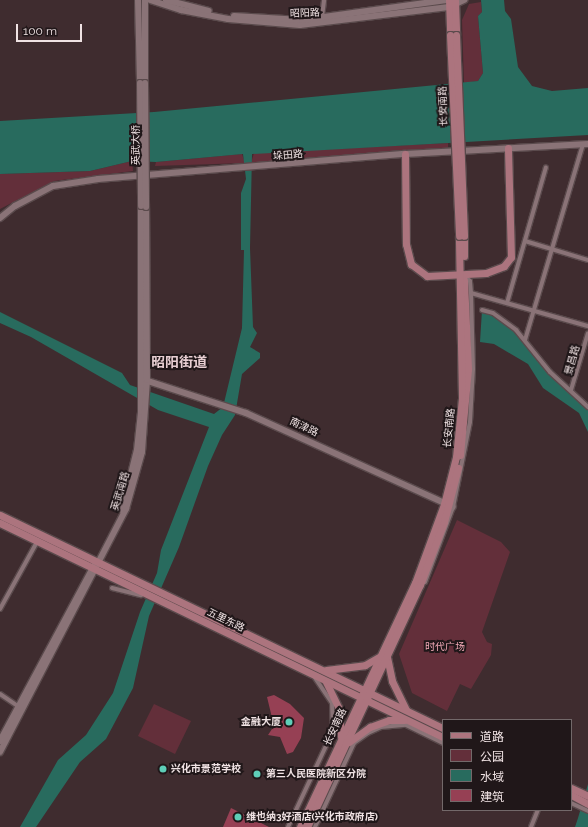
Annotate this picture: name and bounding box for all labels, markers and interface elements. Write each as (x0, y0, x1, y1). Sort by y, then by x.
street label: 昭阳路 (290, 6, 320, 20)
scale bar (18, 16, 84, 42)
text: 100 m (23, 24, 57, 38)
street label: 长安南路 (436, 86, 450, 126)
street label: 英武大桥 (130, 125, 142, 165)
street label: 垛田路 (273, 148, 303, 162)
street label: 景昌路 (562, 344, 582, 376)
district label: 昭阳街道 (151, 354, 207, 370)
street label: 长安南路 (441, 407, 457, 449)
street label: 南津路 (288, 415, 320, 439)
street label: 英武南路 (108, 470, 132, 512)
street label: 五里东路 (205, 606, 247, 634)
park label: 时代广场 (425, 641, 465, 653)
street label: 长安南路 (321, 706, 349, 748)
place label: 金融大厦 (241, 716, 281, 728)
marker: 金融大厦 (284, 717, 294, 727)
legend (442, 719, 572, 811)
text: 道路 (480, 730, 504, 744)
text: 公园 (480, 750, 504, 764)
place label: 兴化市景范学校 (171, 763, 241, 775)
marker: 兴化市景范学校 (158, 764, 168, 774)
marker: 第三人民医院新区分院 (251, 768, 263, 780)
place label: 第三人民医院新区分院 (266, 768, 366, 780)
text: 水域 (480, 770, 504, 784)
text: 建筑 (480, 790, 504, 804)
place label: 维也纳3好酒店(兴化市政府店) (246, 811, 378, 823)
marker: 维也纳3好酒店(兴化市政府店) (233, 812, 243, 822)

